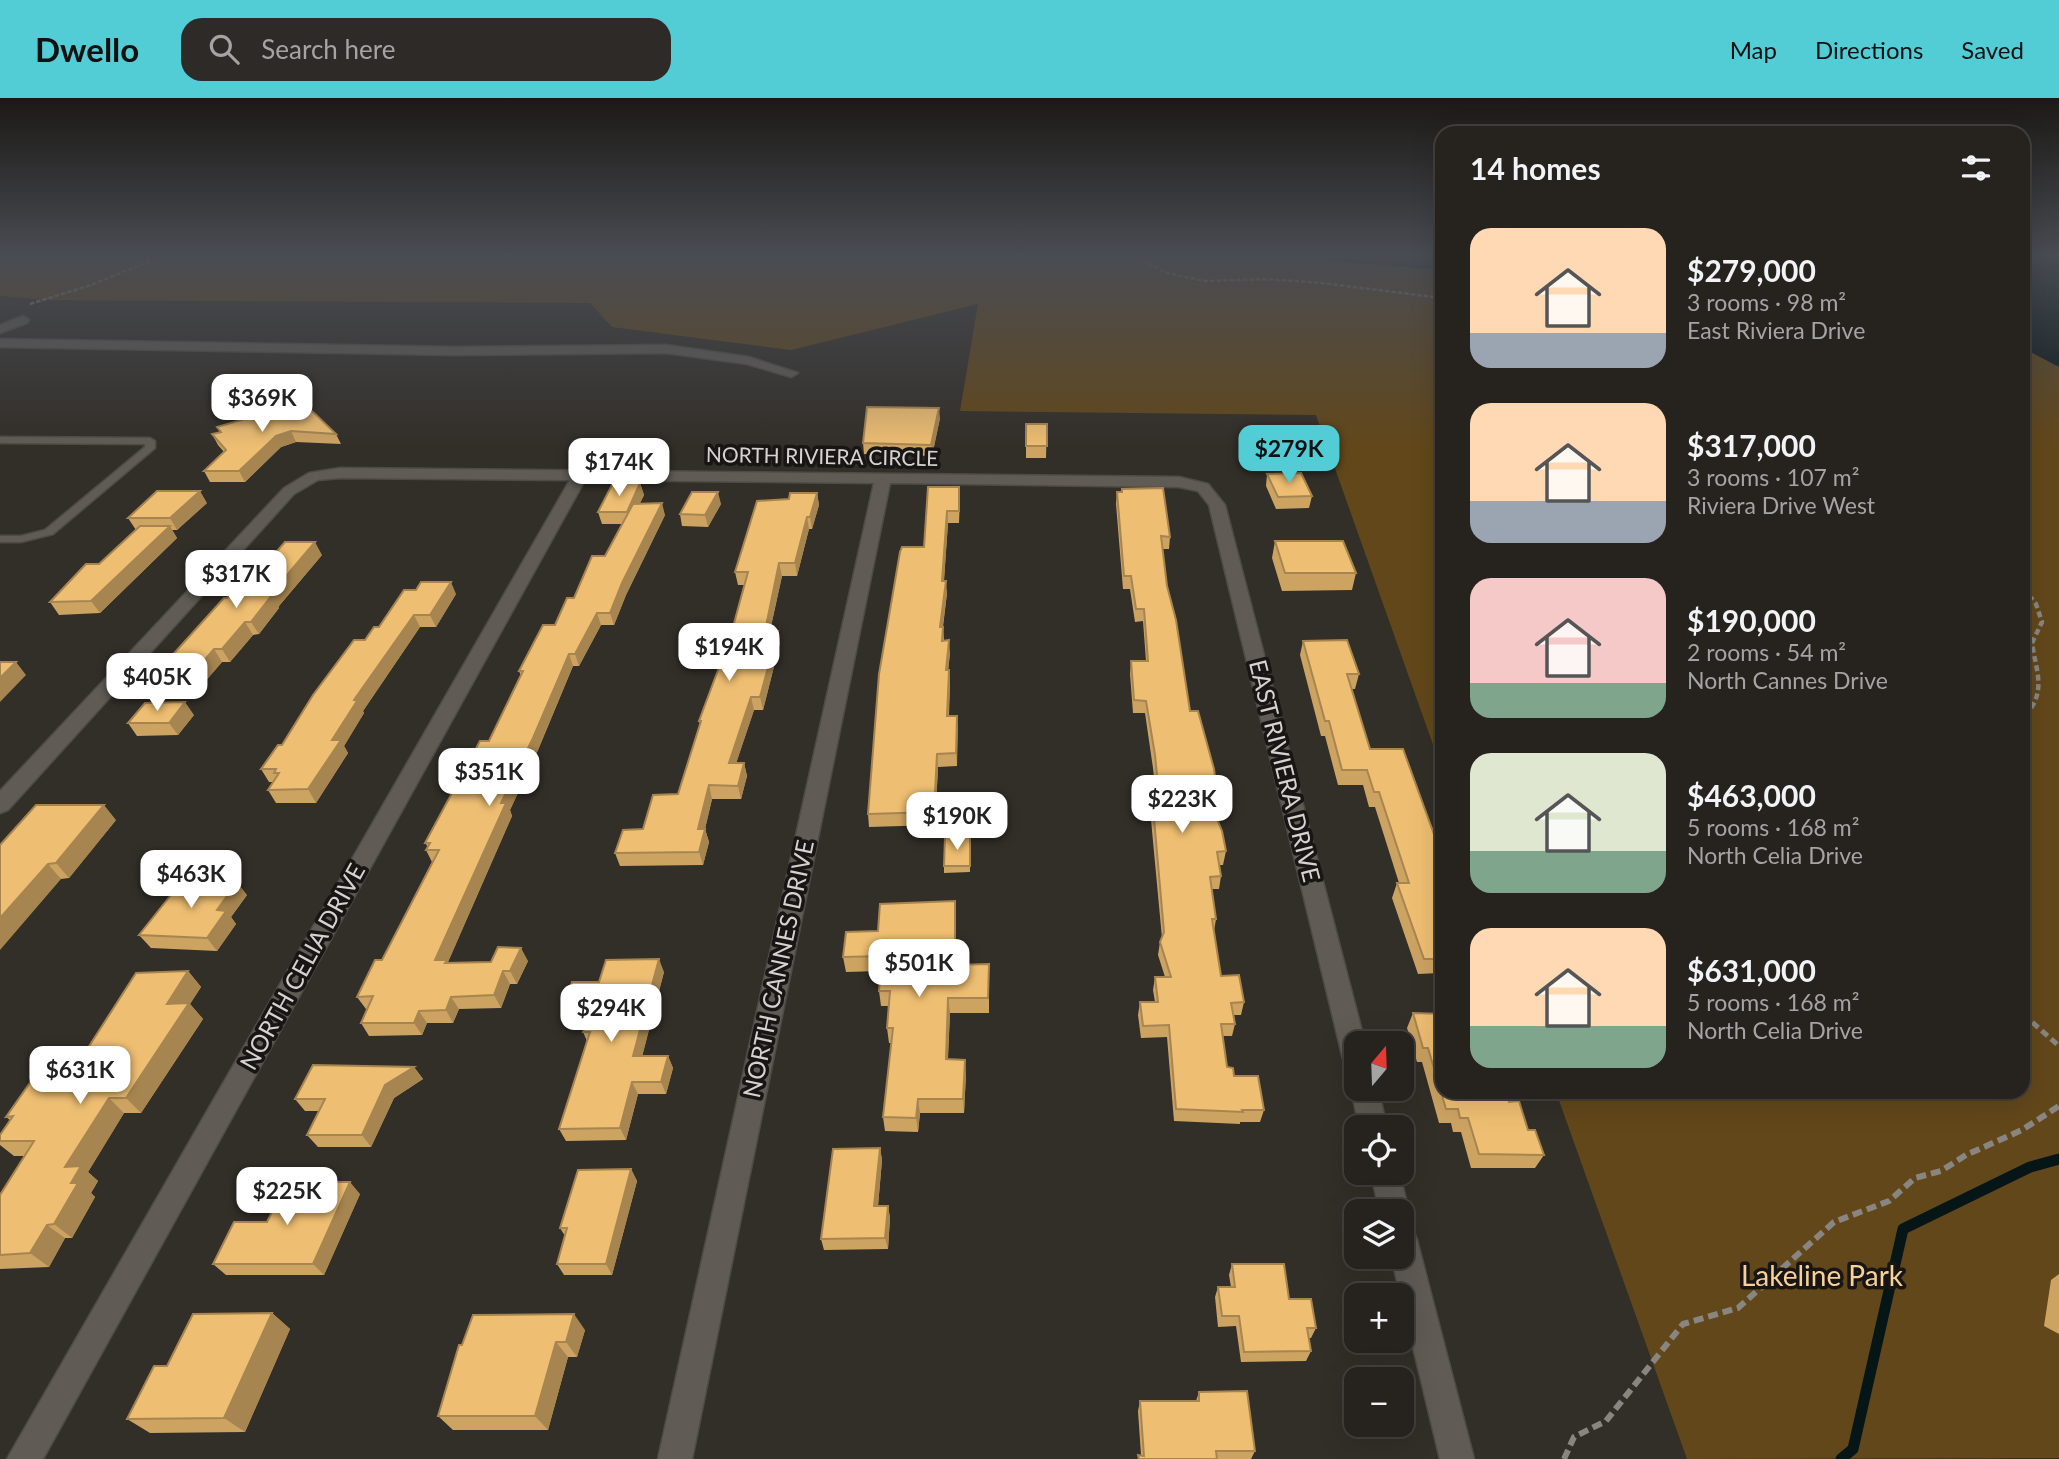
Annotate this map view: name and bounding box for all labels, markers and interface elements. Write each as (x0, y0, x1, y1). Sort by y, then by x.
search box (181, 18, 671, 81)
text: Dwello (35, 29, 139, 69)
icon: search (205, 30, 243, 68)
text: Search here (261, 33, 395, 65)
text: Map (1730, 35, 1777, 64)
text: Directions (1815, 35, 1923, 64)
text: Saved (1961, 35, 2024, 64)
icon: filters (1957, 149, 1995, 187)
text: 14 homes (1470, 150, 1601, 186)
text: $279,000 (1687, 252, 1816, 288)
icon: home (1526, 256, 1610, 340)
text: 3 rooms · 98 m² (1687, 288, 1846, 316)
text: East Riviera Drive (1687, 316, 1865, 344)
pin: $369K (213, 374, 311, 434)
text: $369K (227, 383, 297, 411)
pin: $279K (1240, 426, 1338, 485)
text: $317,000 (1687, 427, 1816, 463)
icon: home (1526, 431, 1610, 515)
text: $279K (1254, 434, 1324, 462)
pin: $174K (570, 438, 668, 498)
street label: NORTH RIVIERA CIRCLE (706, 441, 938, 470)
text: $174K (584, 447, 654, 475)
text: 3 rooms · 107 m² (1687, 463, 1859, 491)
text: Riviera Drive West (1687, 491, 1875, 519)
pin: $317K (187, 550, 285, 610)
text: $317K (201, 559, 271, 587)
text: $190,000 (1687, 602, 1816, 638)
icon: home (1526, 606, 1610, 690)
pin: $194K (680, 624, 778, 683)
text: $194K (694, 632, 764, 660)
text: 2 rooms · 54 m² (1687, 638, 1846, 666)
pin: $405K (108, 654, 206, 713)
street label: EAST RIVIERA DRIVE (1244, 656, 1327, 885)
text: $405K (122, 662, 192, 690)
text: North Cannes Drive (1687, 666, 1888, 694)
pin: $351K (440, 748, 538, 808)
text: $351K (454, 757, 524, 785)
pin: $223K (1133, 776, 1231, 835)
text: $463,000 (1687, 777, 1816, 813)
icon: home (1526, 781, 1610, 865)
text: $223K (1147, 784, 1217, 812)
pin: $190K (908, 792, 1006, 852)
text: $190K (922, 801, 992, 829)
text: 5 rooms · 168 m² (1687, 813, 1859, 841)
street label: NORTH CANNES DRIVE (736, 837, 819, 1100)
text: North Celia Drive (1687, 841, 1863, 869)
pin: $463K (142, 850, 240, 910)
street label: NORTH CELIA DRIVE (233, 858, 370, 1074)
text: $463K (156, 859, 226, 887)
pin: $501K (870, 940, 968, 999)
text: $501K (884, 948, 954, 976)
text: $631,000 (1687, 952, 1816, 988)
icon: home (1526, 956, 1610, 1040)
pin: $294K (562, 984, 660, 1044)
text: 5 rooms · 168 m² (1687, 988, 1859, 1016)
text: $294K (576, 993, 646, 1021)
text: North Celia Drive (1687, 1016, 1863, 1044)
north arrow (1344, 1031, 1414, 1101)
map controls (1344, 1031, 1414, 1437)
pin: $631K (31, 1046, 129, 1106)
text: $631K (45, 1055, 115, 1083)
button: locate (1344, 1115, 1414, 1185)
pin: $225K (238, 1168, 336, 1227)
text: $225K (252, 1176, 322, 1204)
button: layers (1344, 1199, 1414, 1269)
park label: Lakeline Park (1741, 1258, 1904, 1292)
button: + (1344, 1283, 1414, 1353)
button: − (1344, 1367, 1414, 1437)

